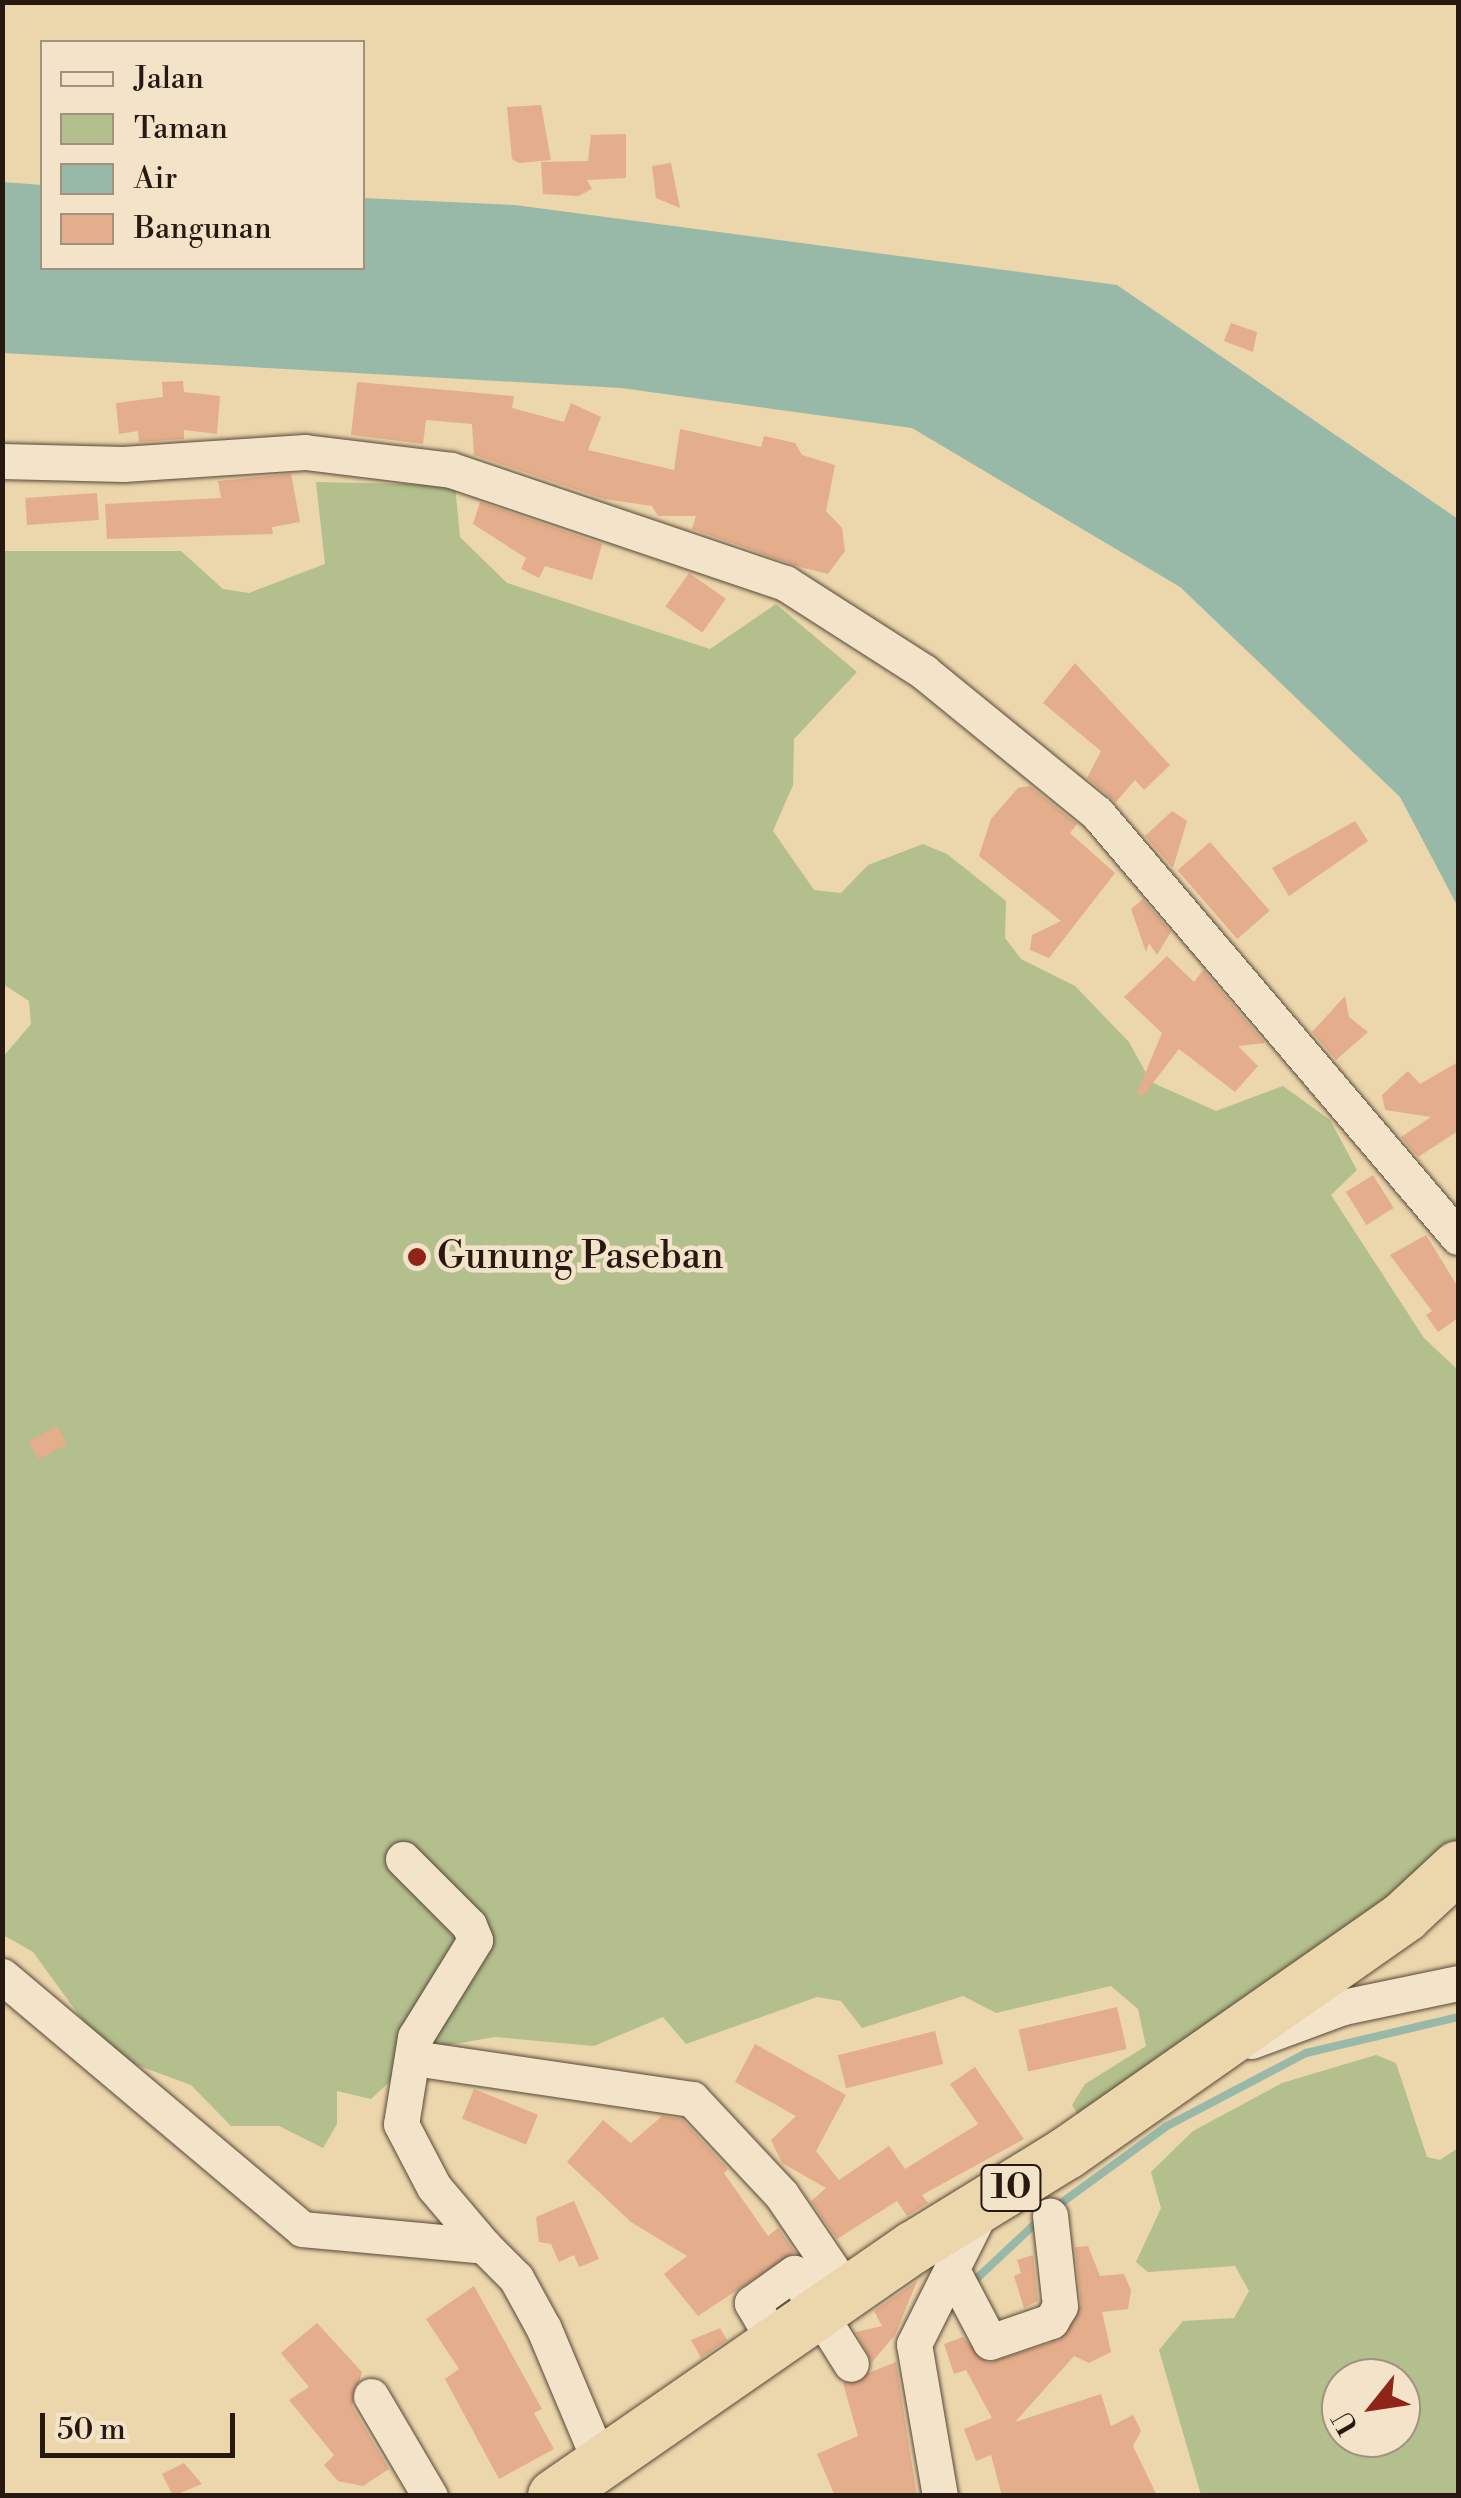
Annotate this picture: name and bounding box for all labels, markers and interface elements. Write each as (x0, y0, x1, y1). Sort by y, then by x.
legend (40, 40, 365, 270)
text: Jalan (134, 60, 204, 98)
text: Taman (134, 110, 228, 148)
text: Air (134, 160, 177, 198)
text: Bangunan (134, 210, 272, 248)
place label: Gunung Paseban (437, 1234, 724, 1280)
marker: Gunung Paseban (406, 1246, 428, 1268)
road number: 10 (978, 2158, 1044, 2218)
north arrow (1321, 2358, 1421, 2458)
scale bar (45, 2393, 240, 2455)
text: U (1326, 2404, 1367, 2440)
text: 50 m (57, 2411, 126, 2449)

